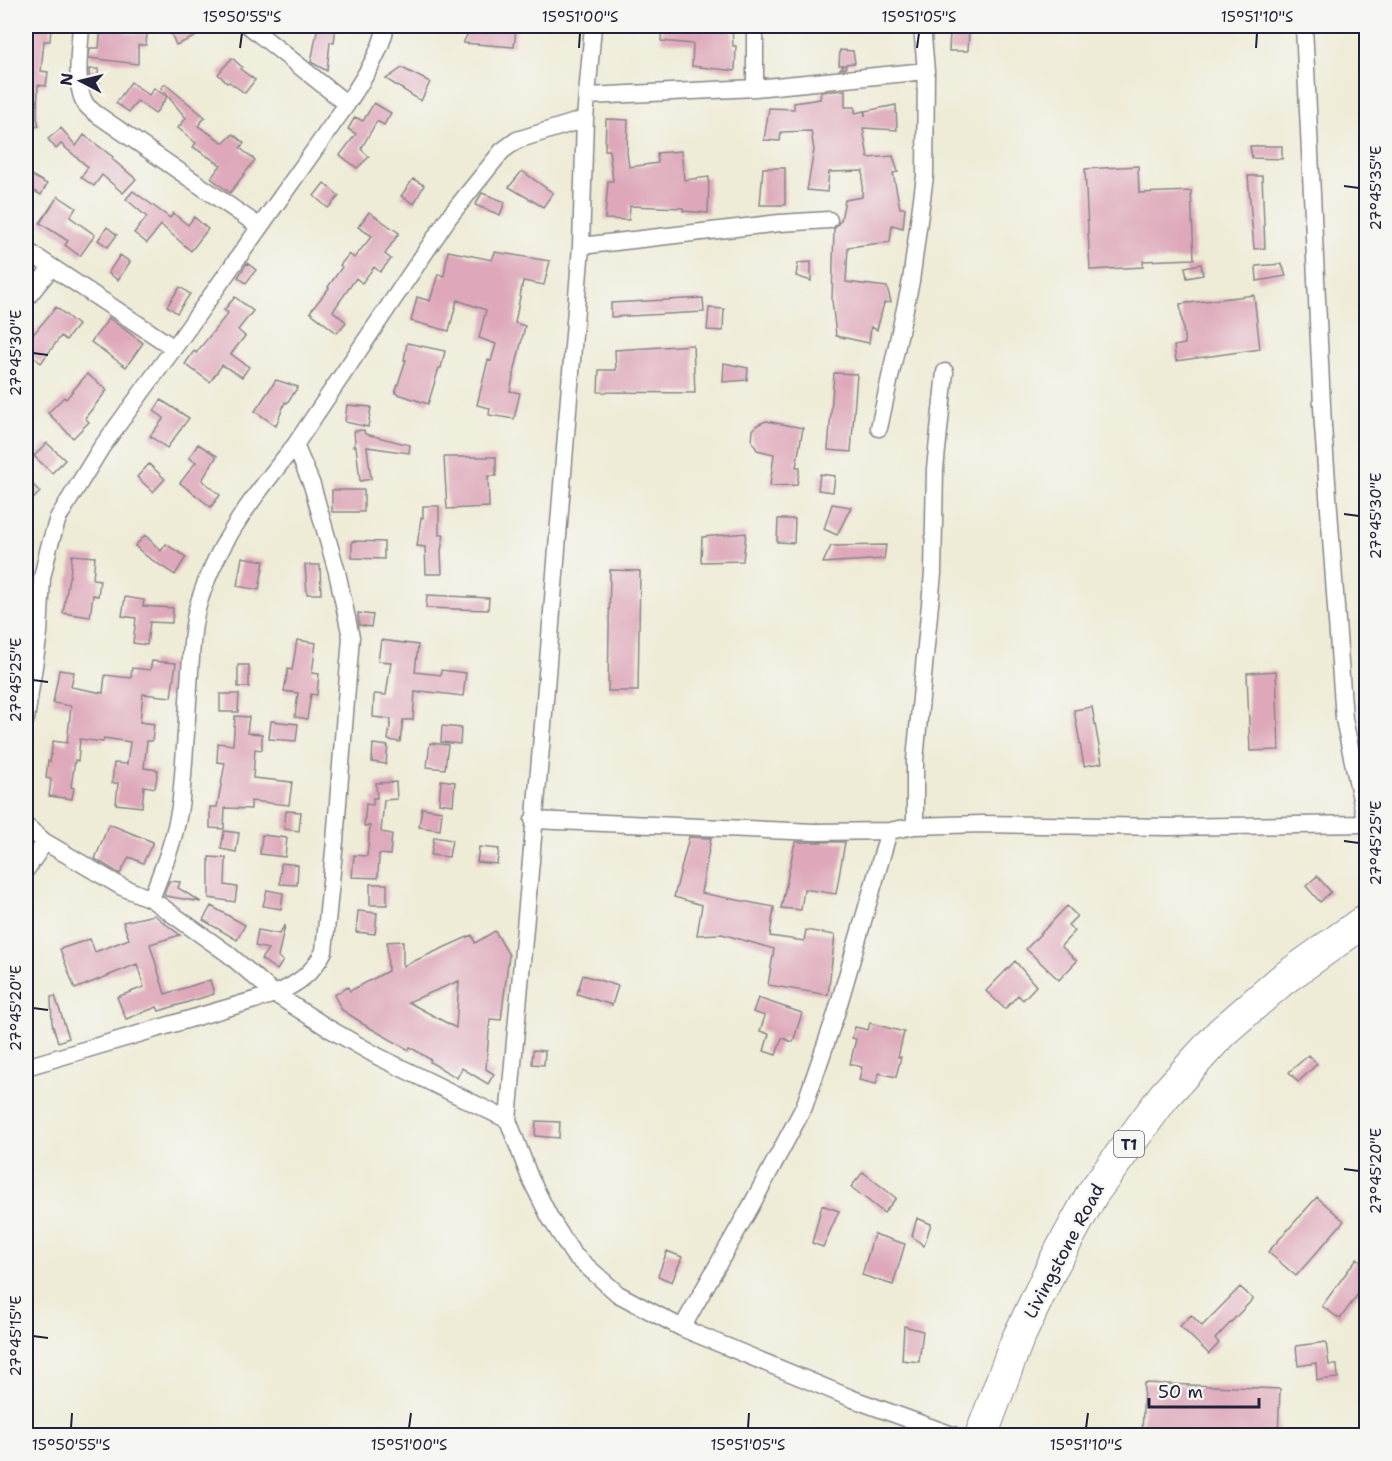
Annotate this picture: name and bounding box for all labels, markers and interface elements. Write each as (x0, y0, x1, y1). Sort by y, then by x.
text: 15°50'55"S (203, 7, 281, 27)
text: 15°51'00"S (542, 7, 618, 27)
text: 15°51'05"S (882, 7, 956, 27)
text: 15°51'10"S (1221, 7, 1293, 27)
north arrow (51, 51, 111, 111)
text: N (55, 72, 78, 87)
text: 27°45'35"E (1366, 146, 1386, 230)
text: 27°45'30"E (6, 310, 26, 396)
text: 27°45'30"E (1366, 473, 1386, 559)
text: 27°45'25"E (6, 638, 26, 722)
text: 27°45'25"E (1366, 801, 1386, 885)
text: 27°45'20"E (6, 965, 26, 1051)
text: 27°45'20"E (1366, 1128, 1386, 1214)
road number: T1 (1114, 1131, 1144, 1157)
street label: Livingstone Road (1018, 1179, 1110, 1323)
text: 27°45'15"E (6, 1295, 26, 1377)
scale bar (1149, 1371, 1258, 1409)
text: 50 m (1158, 1380, 1203, 1404)
text: 15°50'55"S (32, 1435, 110, 1455)
text: 15°51'00"S (371, 1435, 447, 1455)
text: 15°51'05"S (711, 1435, 785, 1455)
text: 15°51'10"S (1050, 1435, 1122, 1455)

